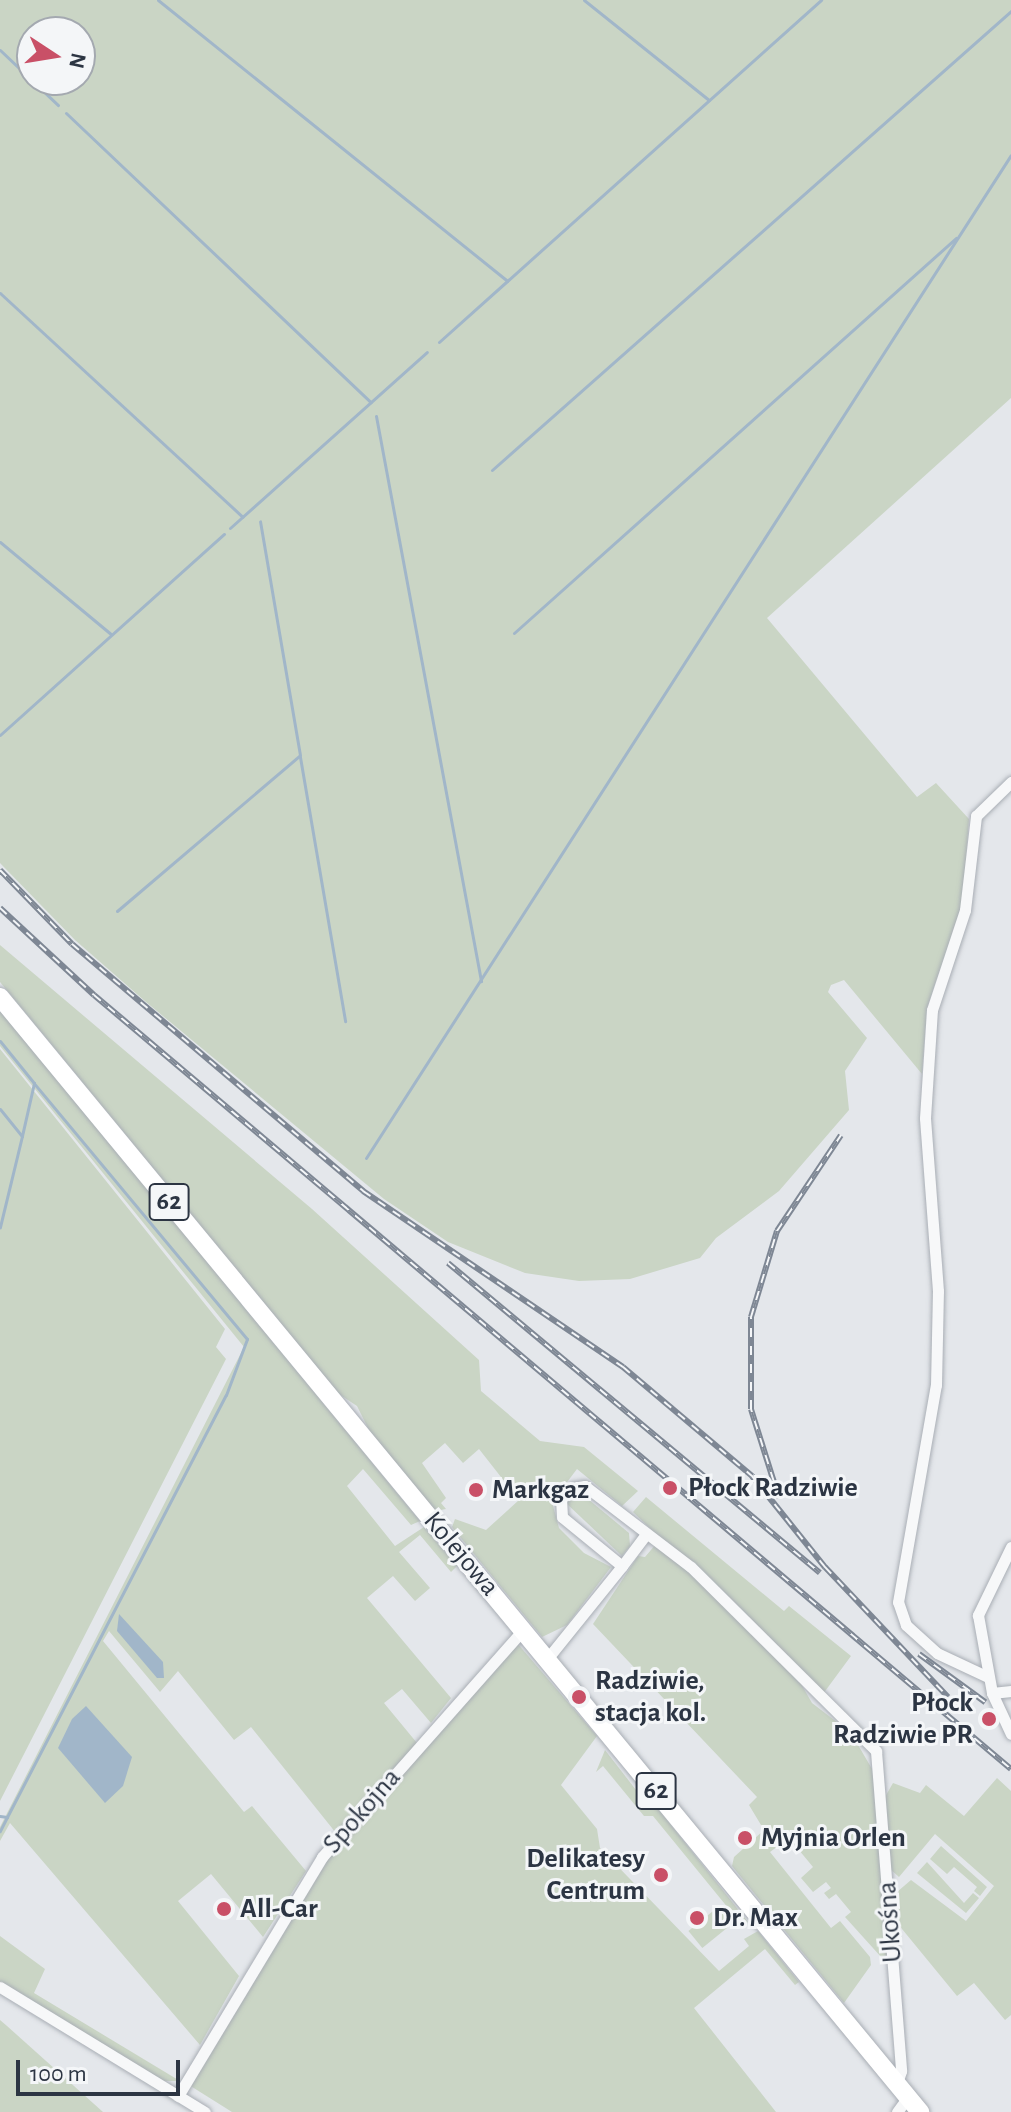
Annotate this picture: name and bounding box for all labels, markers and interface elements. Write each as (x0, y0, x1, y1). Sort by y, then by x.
north arrow (16, 16, 96, 96)
text: N (65, 51, 90, 70)
road number: 62 (147, 1180, 191, 1224)
place label: Płock Radziwie (688, 1471, 858, 1505)
place label: Markgaz (492, 1473, 589, 1507)
marker: Płock Radziwie (659, 1477, 681, 1499)
marker: Markgaz (467, 1481, 485, 1499)
street label: Kolejowa (416, 1505, 506, 1603)
place label: Radziwie, stacja kol. (595, 1664, 706, 1730)
place label: Płock Radziwie PR (833, 1686, 973, 1752)
marker: Radziwie, stacja kol. (570, 1688, 588, 1706)
marker: Płock Radziwie PR (980, 1710, 998, 1728)
street label: Spokojna (316, 1761, 408, 1861)
road number: 62 (634, 1769, 678, 1813)
place label: Myjnia Orlen (761, 1821, 906, 1855)
marker: Myjnia Orlen (736, 1829, 754, 1847)
place label: Delikatesy Centrum (526, 1842, 645, 1908)
marker: Delikatesy Centrum (652, 1866, 670, 1884)
street label: Ukośna (870, 1880, 910, 1964)
place label: All-Car (240, 1892, 318, 1926)
marker: All-Car (215, 1900, 233, 1918)
place label: Dr. Max (713, 1901, 798, 1935)
marker: Dr. Max (688, 1909, 706, 1927)
scale bar (20, 2044, 184, 2094)
text: 100 m (30, 2062, 87, 2086)

